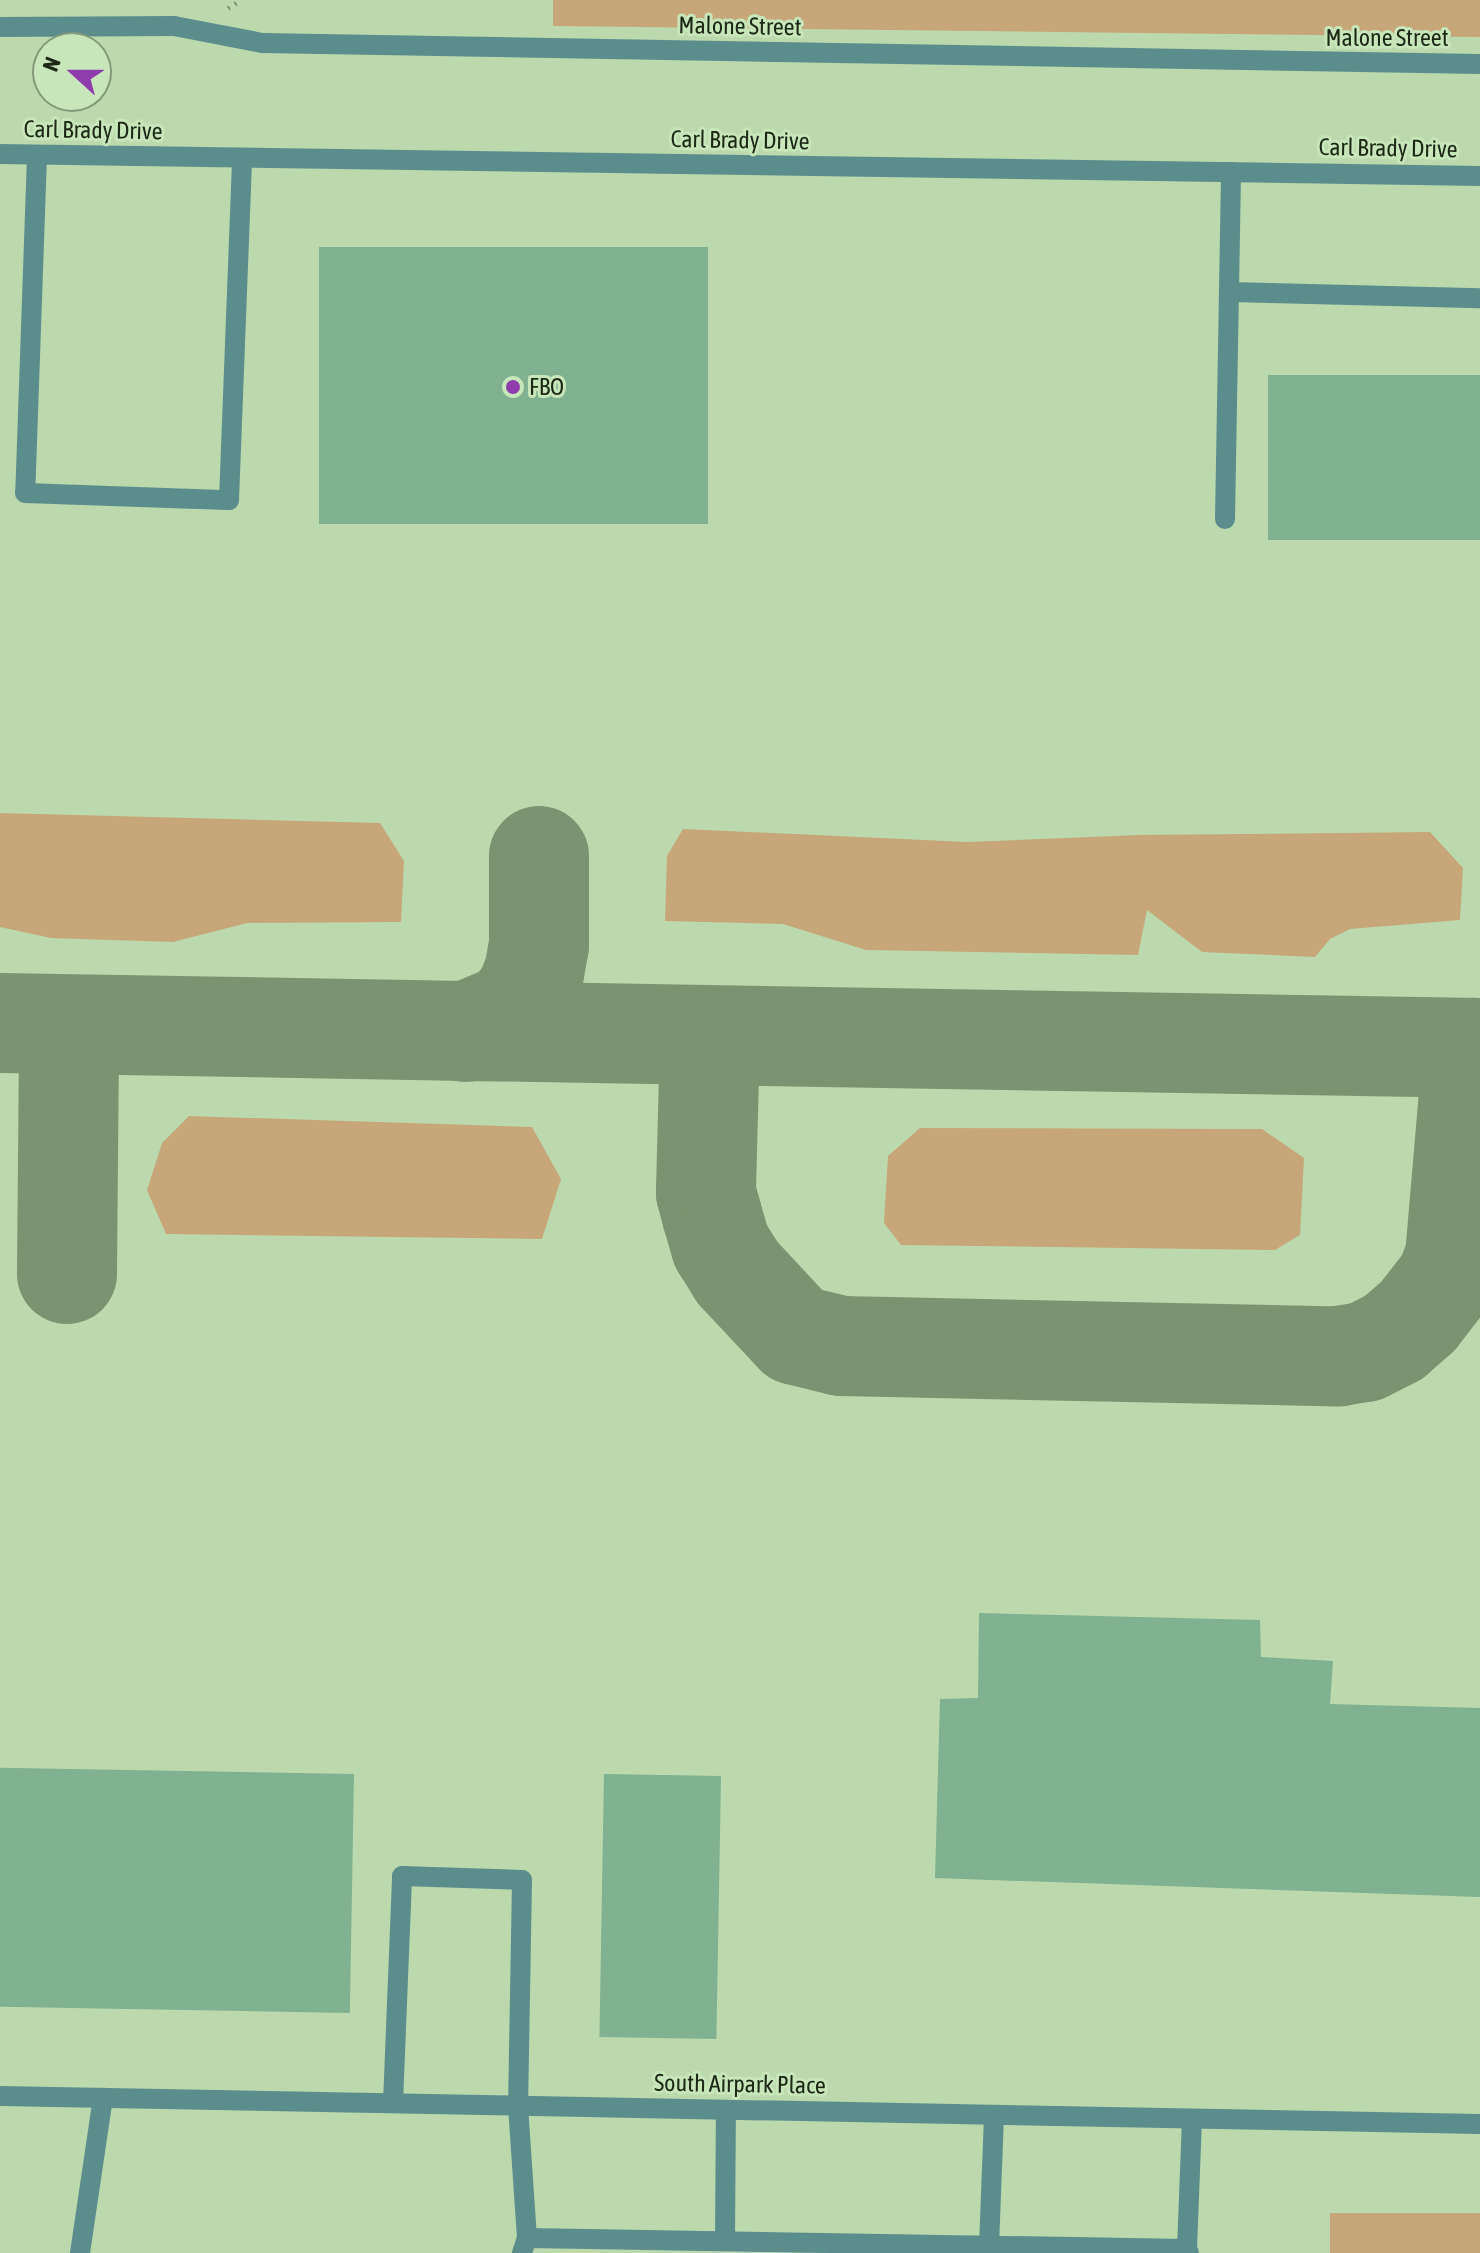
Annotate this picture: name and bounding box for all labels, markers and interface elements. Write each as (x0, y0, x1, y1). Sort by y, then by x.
street label: Malone Street (678, 11, 802, 41)
street label: Malone Street (1325, 24, 1449, 52)
north arrow (32, 32, 112, 112)
text: N (37, 53, 66, 75)
street label: Carl Brady Drive (23, 114, 163, 146)
street label: Carl Brady Drive (670, 124, 810, 156)
street label: Carl Brady Drive (1318, 132, 1458, 164)
place label: FBO (529, 373, 564, 401)
marker: FBO (504, 378, 522, 396)
street label: South Airpark Place (654, 2068, 826, 2100)

